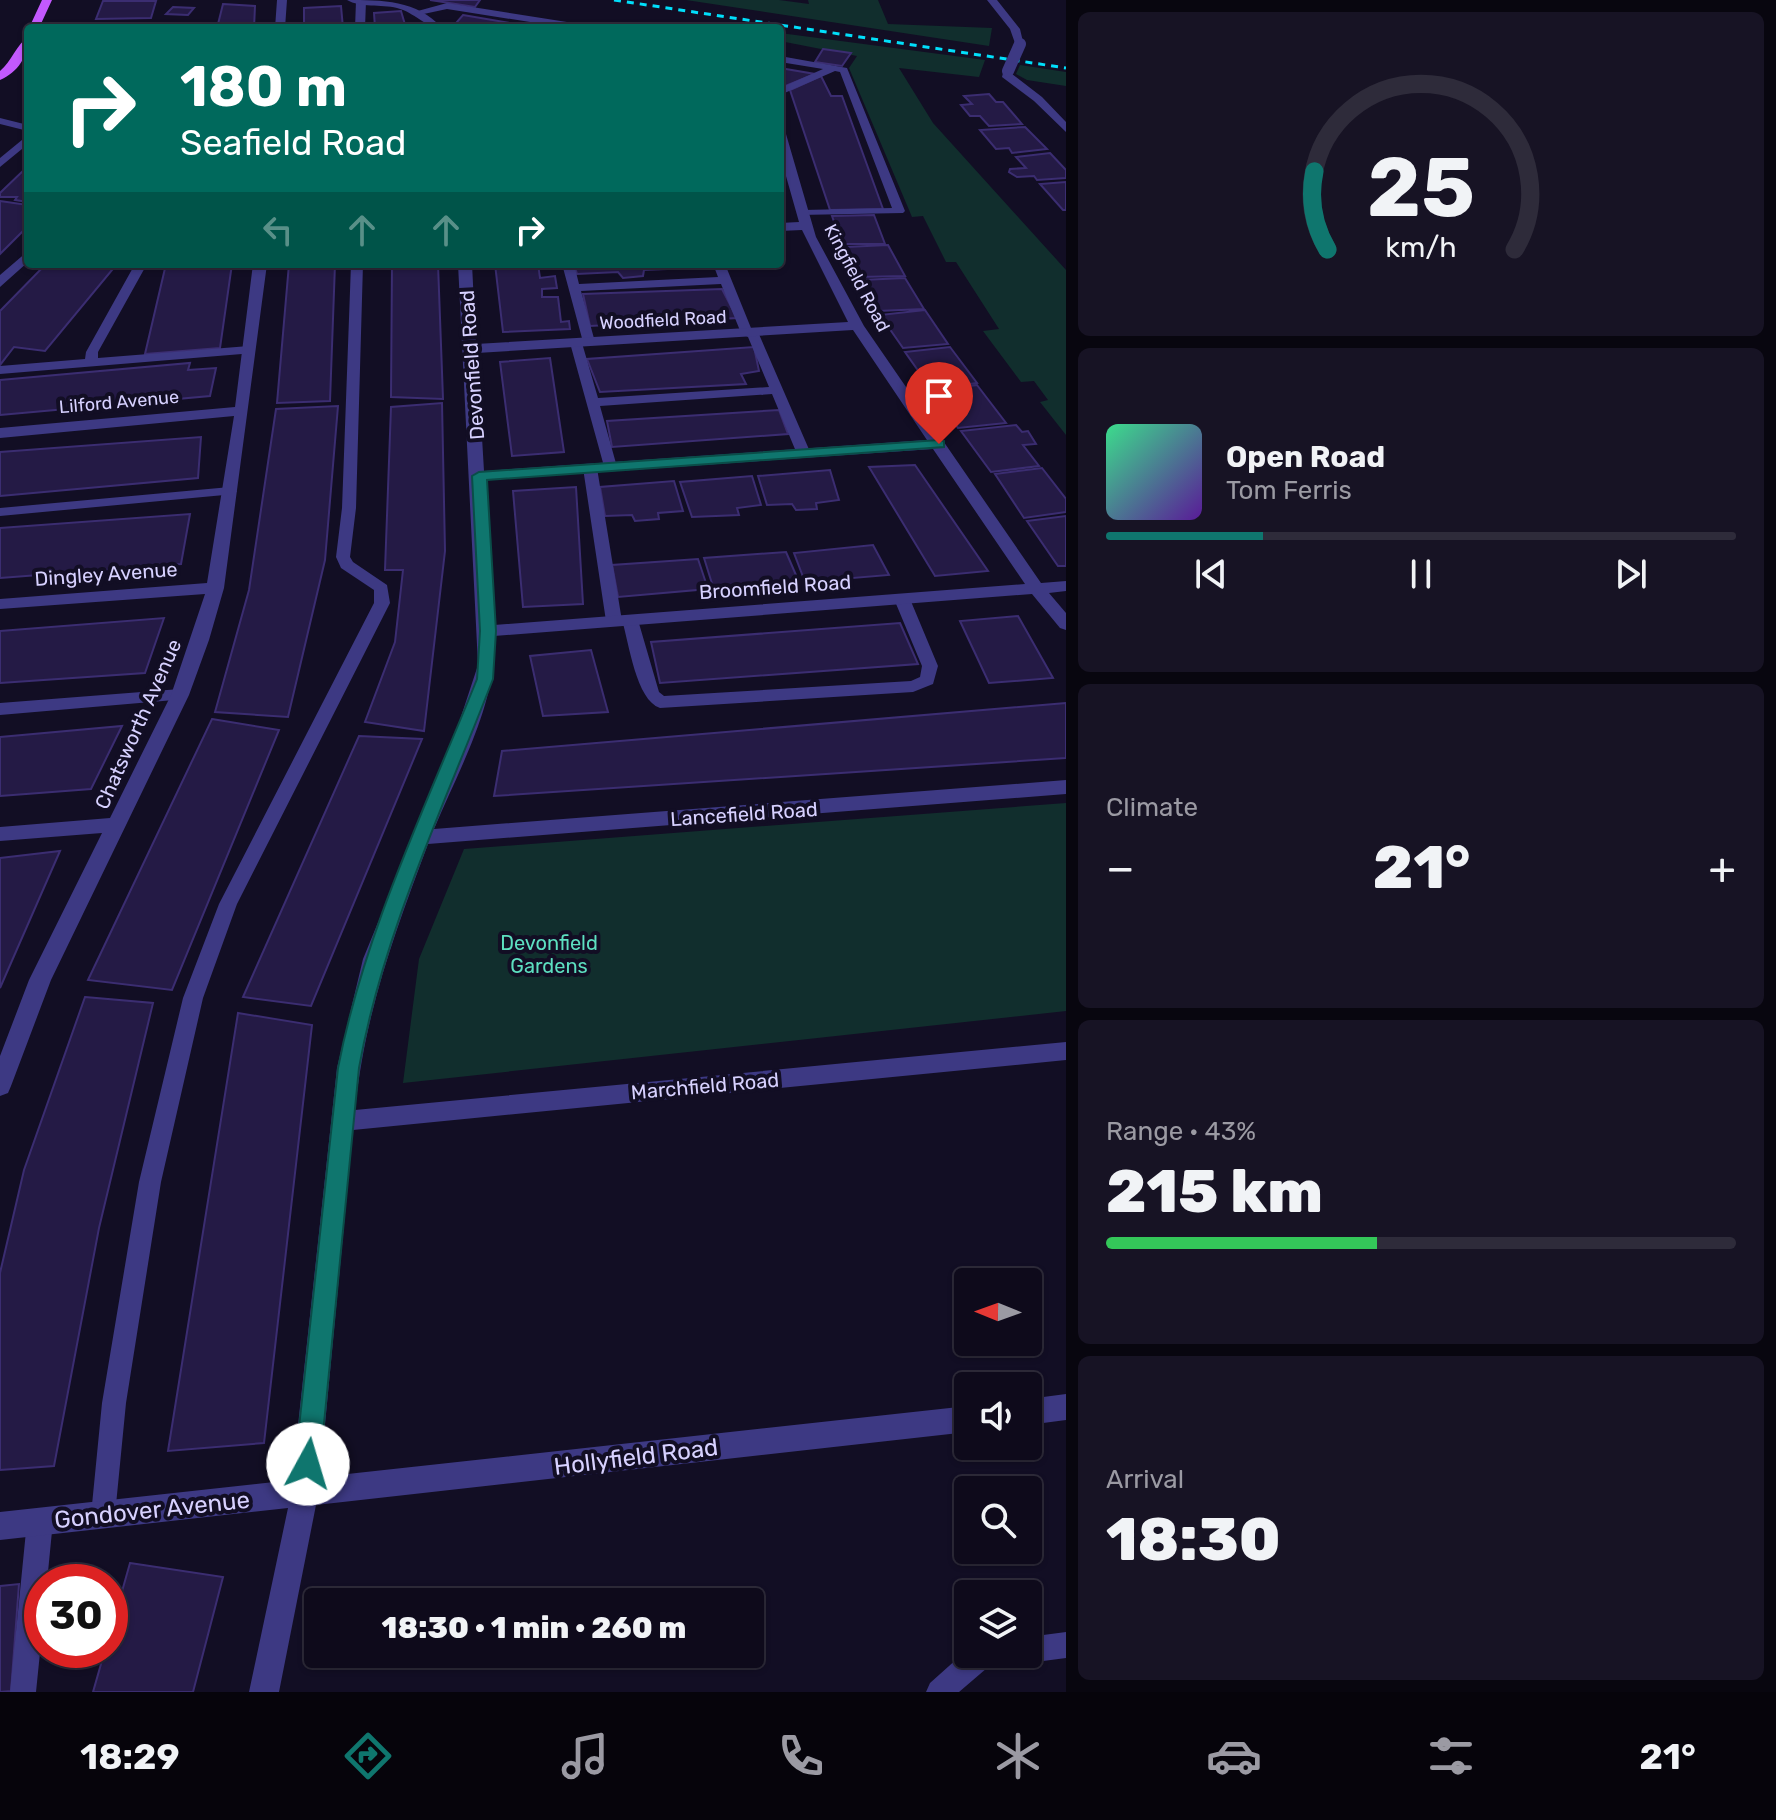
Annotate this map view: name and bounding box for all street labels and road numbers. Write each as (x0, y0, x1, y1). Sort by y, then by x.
street label: Kingfield Road (819, 220, 895, 336)
street label: Devonfield Road (455, 289, 489, 441)
street label: Woodfield Road (599, 306, 727, 334)
street label: Lilford Avenue (58, 386, 180, 418)
street label: Dingley Avenue (34, 557, 178, 591)
street label: Broomfield Road (698, 570, 852, 604)
street label: Chatsworth Avenue (90, 635, 186, 813)
street label: Lancefield Road (669, 797, 819, 831)
street label: Marchfield Road (630, 1068, 780, 1104)
street label: Hollyfield Road (552, 1433, 720, 1481)
street label: Gondover Avenue (53, 1486, 251, 1534)

